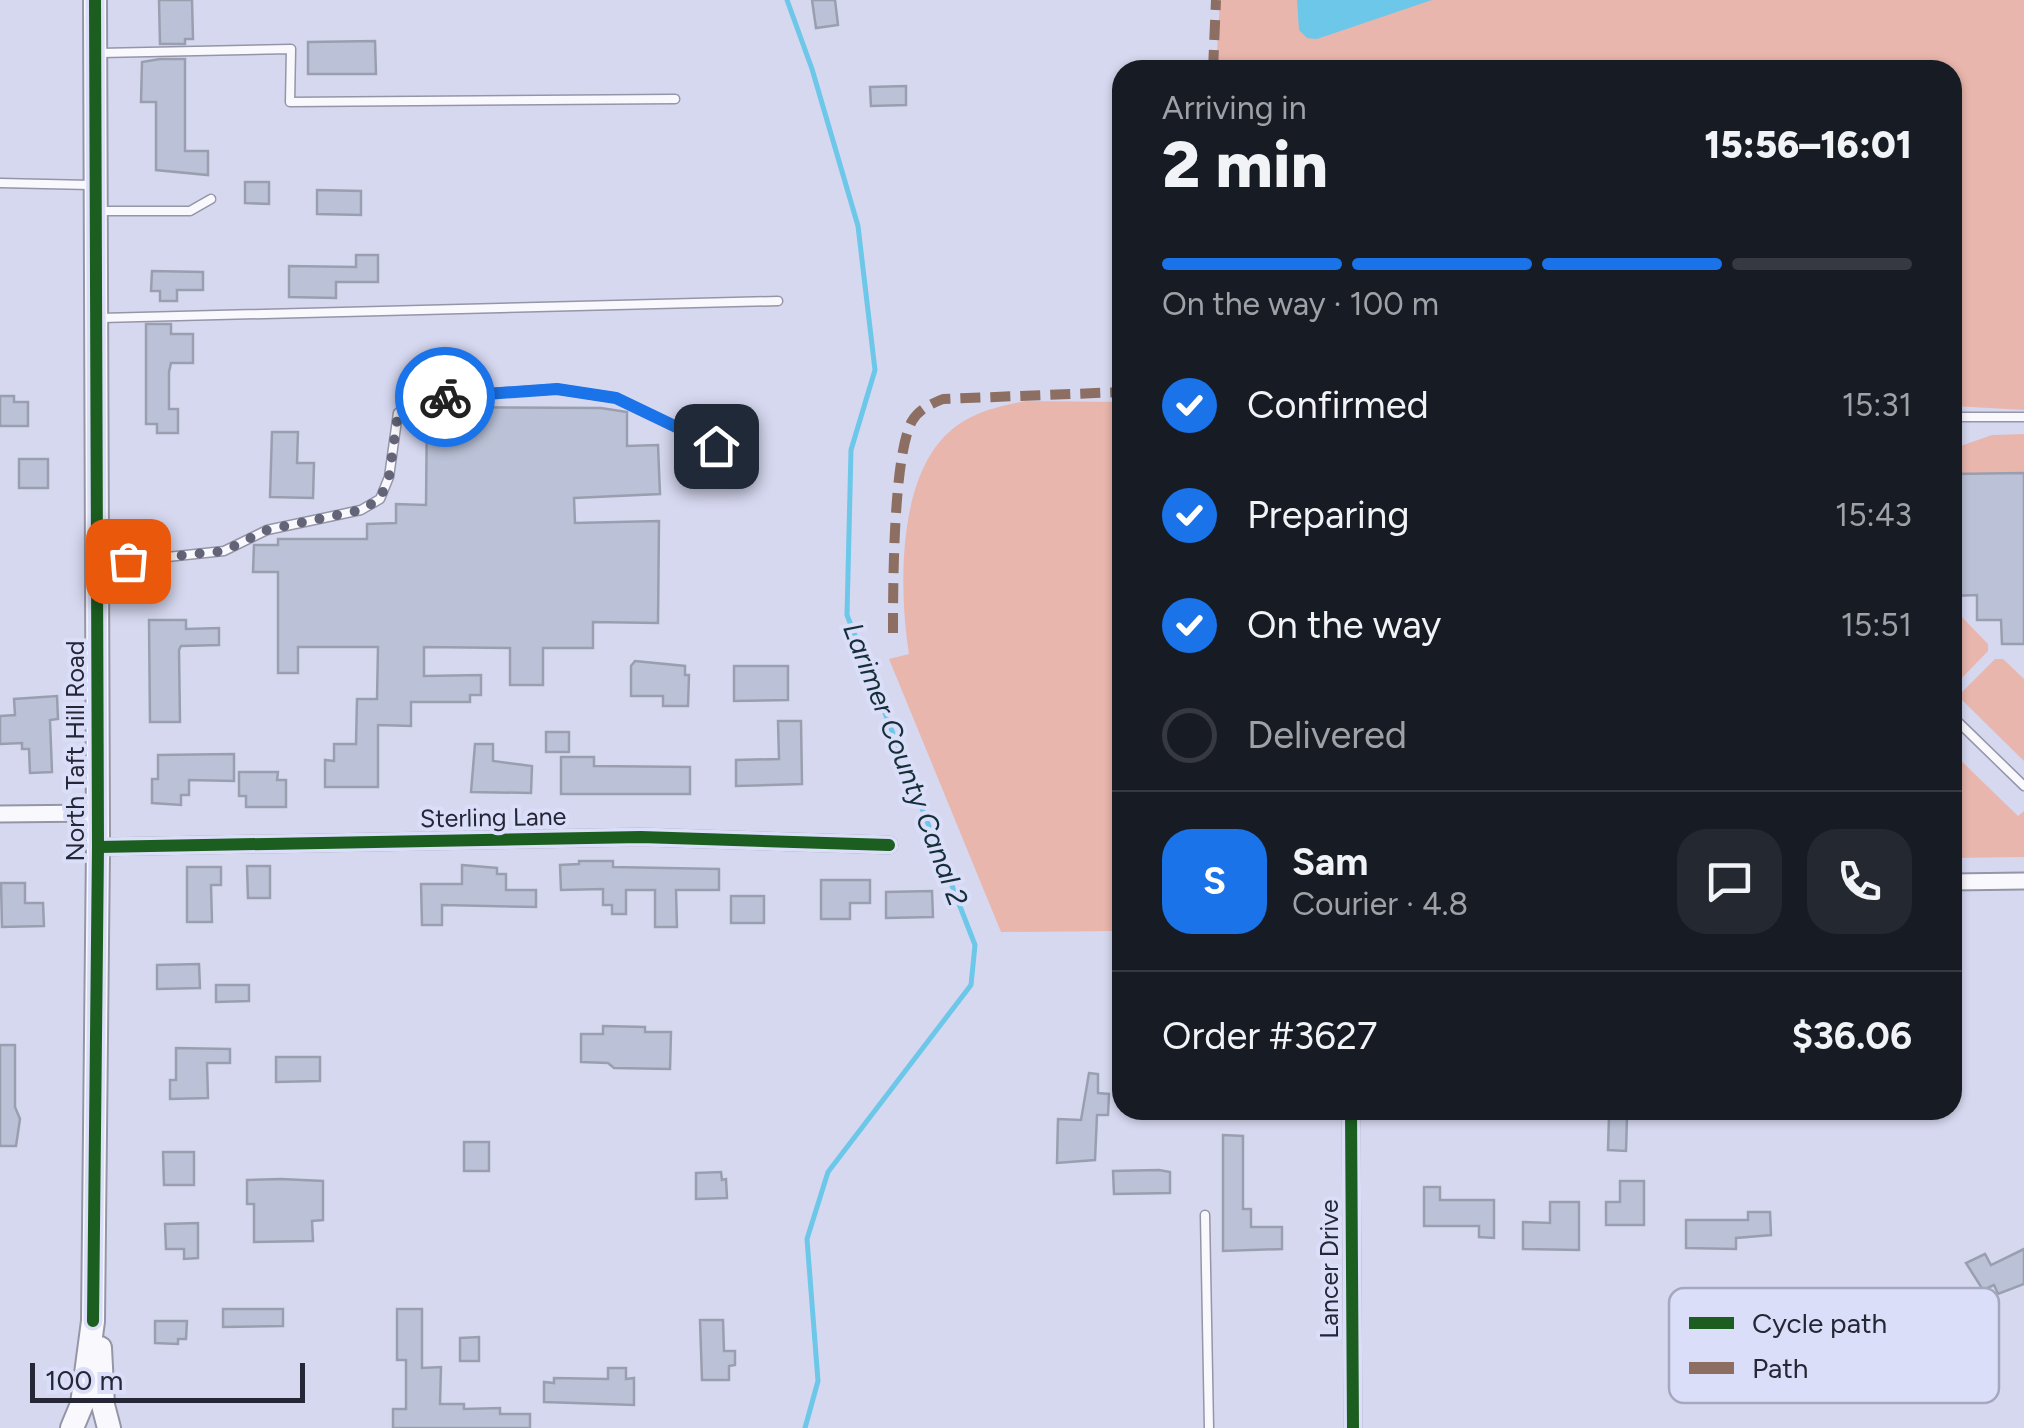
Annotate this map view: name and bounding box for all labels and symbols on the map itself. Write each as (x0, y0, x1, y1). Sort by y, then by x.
courier (395, 347, 495, 447)
pin (674, 404, 759, 489)
pin (86, 519, 171, 604)
water label: Larimer County Canal 2 (836, 618, 976, 911)
street label: North Taft Hill Road (60, 640, 90, 862)
street label: Sterling Lane (420, 801, 566, 833)
street label: Lancer Drive (1314, 1199, 1344, 1339)
legend (1669, 1288, 1999, 1403)
text: Cycle path (1752, 1306, 1887, 1340)
text: Path (1752, 1351, 1808, 1385)
scale bar (30, 1358, 305, 1402)

